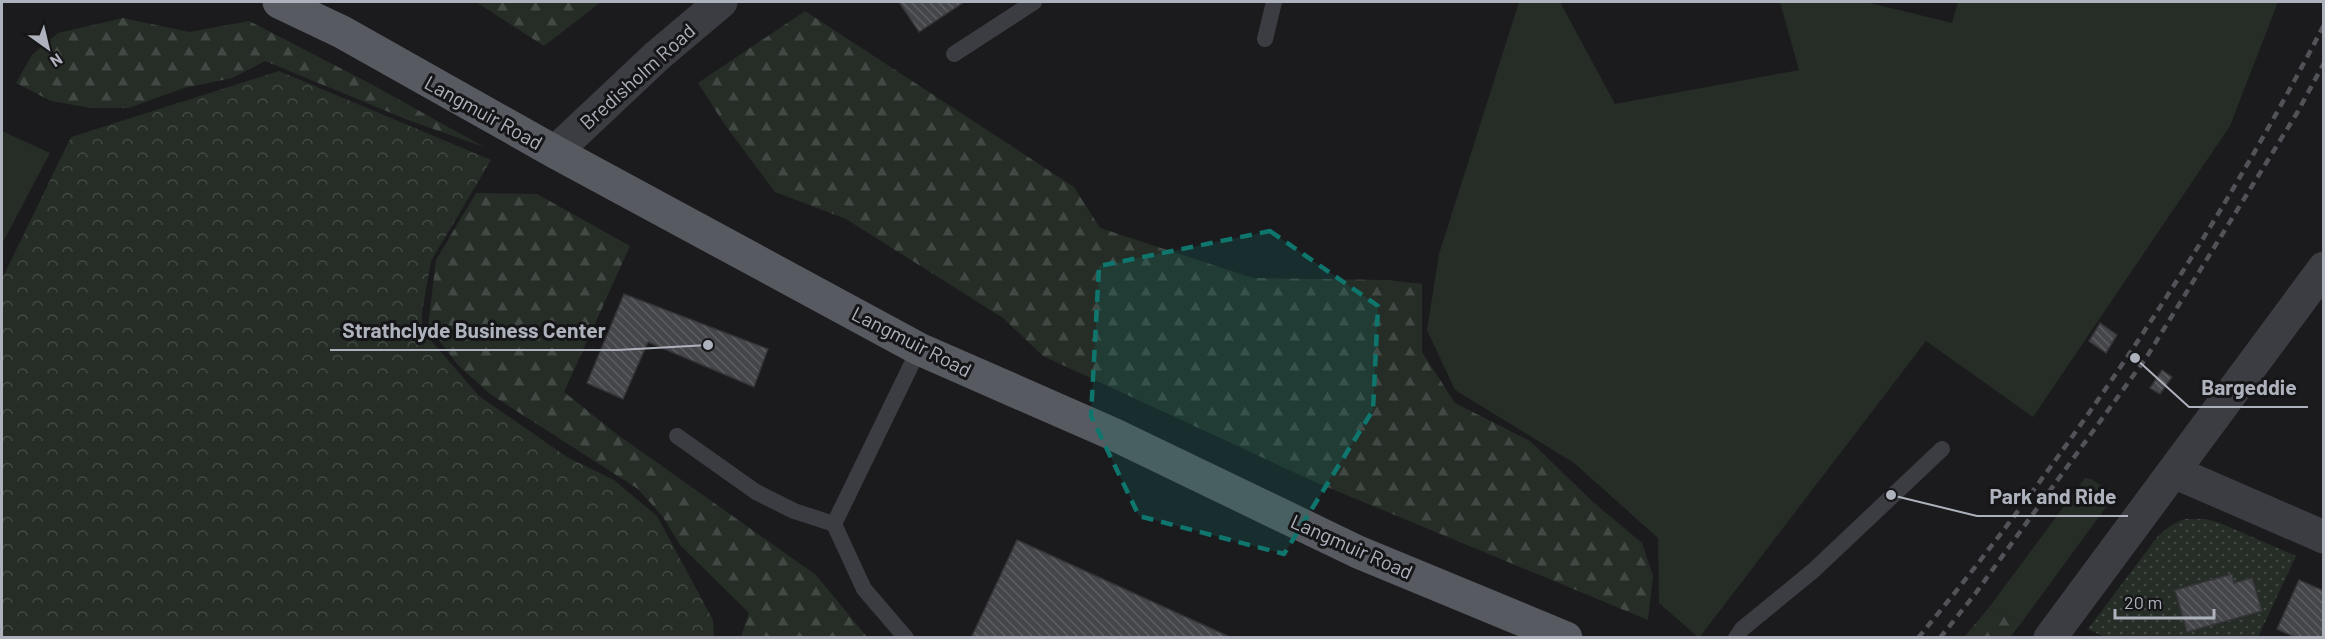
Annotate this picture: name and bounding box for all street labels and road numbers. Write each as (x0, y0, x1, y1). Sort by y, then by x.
street label: Bredisholm Road (574, 18, 700, 134)
street label: Langmuir Road (421, 70, 547, 154)
street label: Langmuir Road (848, 301, 976, 381)
street label: Langmuir Road (1287, 508, 1417, 584)

